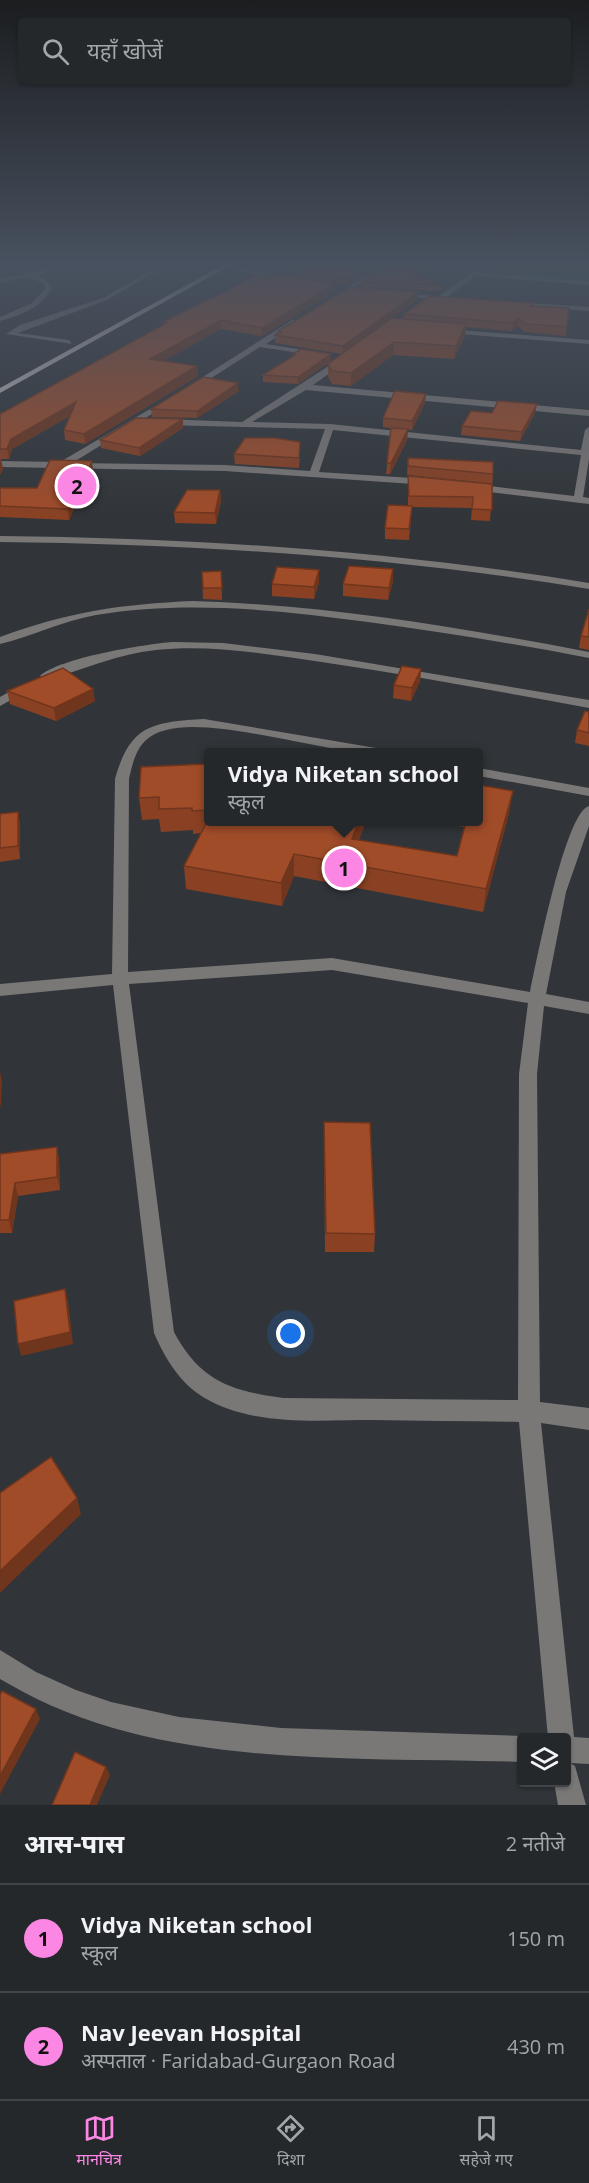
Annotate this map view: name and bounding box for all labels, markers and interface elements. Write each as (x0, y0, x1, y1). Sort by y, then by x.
search box (18, 18, 571, 84)
icon: search (39, 35, 72, 68)
text: यहाँ खोजें (87, 35, 163, 65)
pin: 2 (58, 464, 97, 508)
popup (204, 748, 483, 826)
text: Vidya Niketan school (228, 758, 459, 788)
text: स्कूल (228, 788, 265, 815)
pin: 1 (324, 846, 364, 890)
your location (276, 1319, 305, 1348)
map controls (517, 1733, 571, 1787)
button: layers (517, 1733, 571, 1787)
text: आस-पास (24, 1825, 124, 1861)
text: 2 नतीजे (506, 1830, 565, 1857)
text: Vidya Niketan school (81, 1909, 312, 1939)
text: 1 (38, 1925, 49, 1952)
text: 150 m (507, 1925, 565, 1952)
text: स्कूल (81, 1939, 118, 1966)
text: Nav Jeevan Hospital (81, 2017, 301, 2047)
text: 2 (38, 2033, 49, 2060)
text: 430 m (507, 2033, 565, 2060)
text: अस्पताल · Faridabad-Gurgaon Road (81, 2047, 395, 2074)
tab: मानचित्र (76, 2112, 122, 2172)
tab: दिशा (274, 2112, 307, 2172)
tab: सहेजे गए (460, 2112, 513, 2172)

